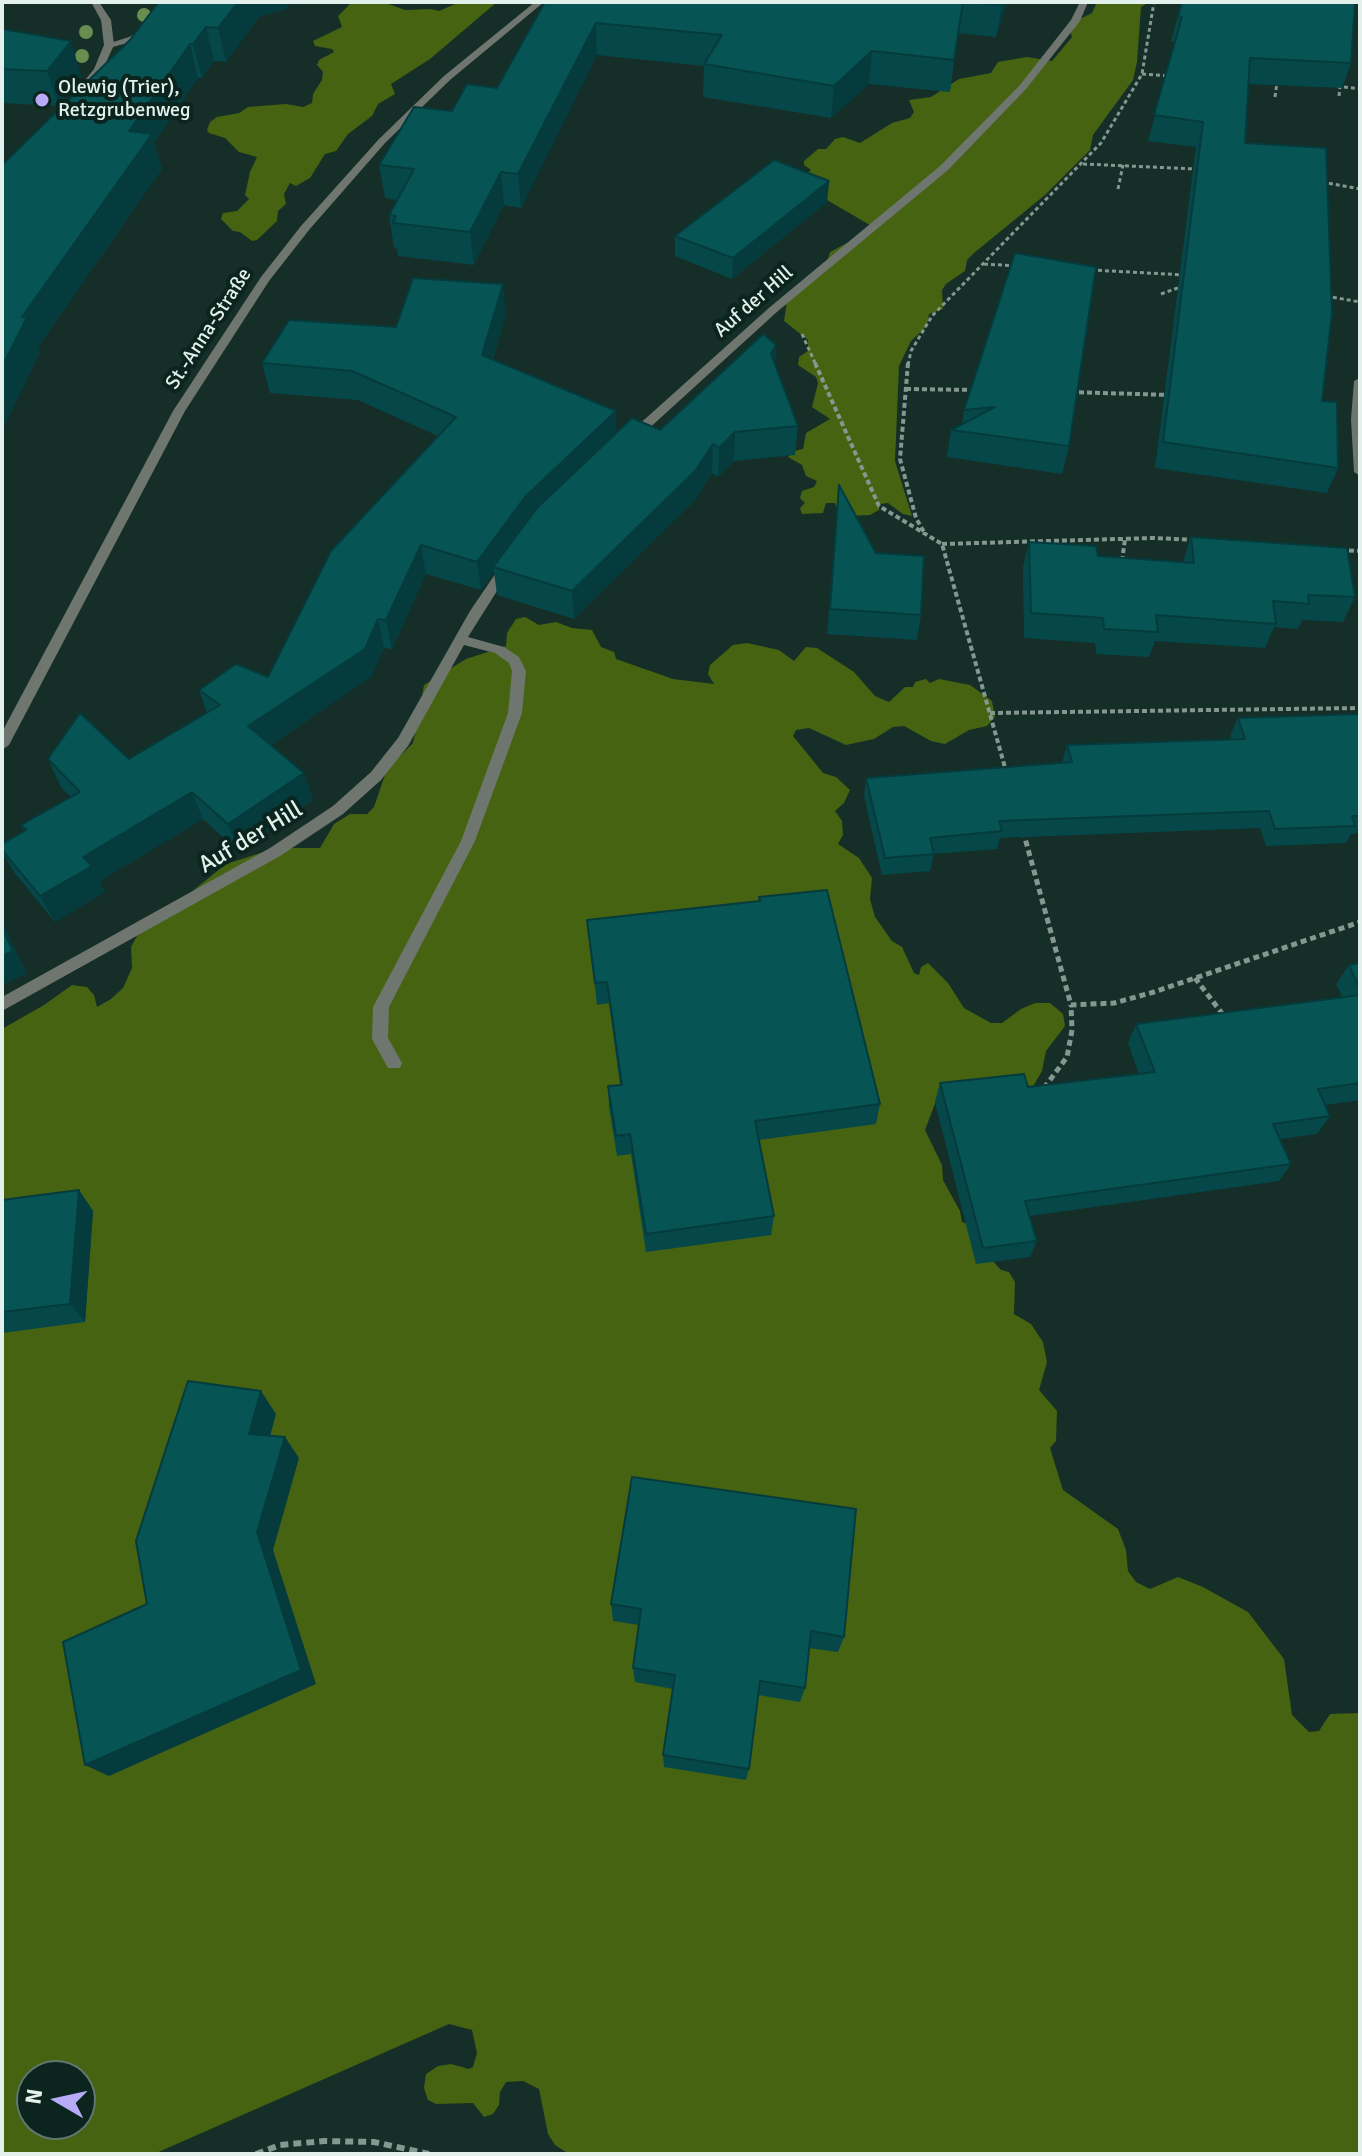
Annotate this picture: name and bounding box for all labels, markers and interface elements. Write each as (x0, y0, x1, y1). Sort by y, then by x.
place label: Olewig (Trier), Retzgrubenweg (58, 76, 191, 123)
marker: Olewig (Trier), Retzgrubenweg (33, 91, 51, 109)
street label: Auf der Hill (710, 261, 798, 343)
street label: St.-Anna-Straße (161, 264, 257, 394)
street label: Auf der Hill (194, 796, 308, 880)
north arrow (16, 2060, 96, 2140)
text: N (19, 2087, 48, 2106)

